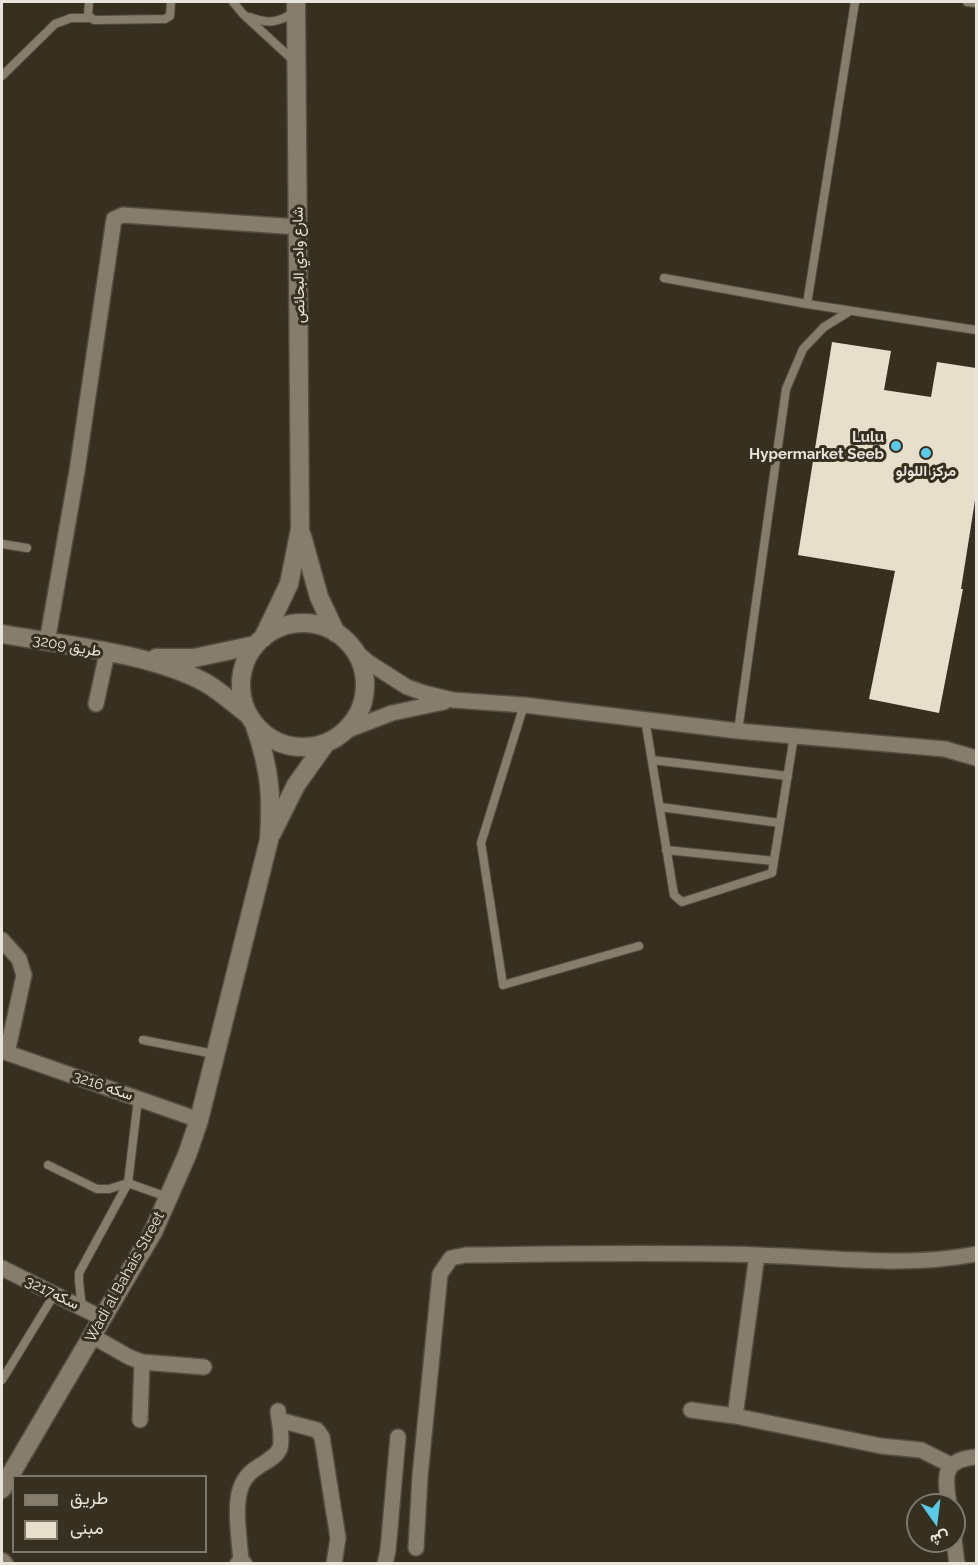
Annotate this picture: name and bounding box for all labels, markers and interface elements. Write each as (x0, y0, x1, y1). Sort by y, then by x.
street label: شارع وادي البحائص (289, 207, 309, 323)
place label: Lulu Hypermarket Seeb (749, 428, 884, 463)
marker: Lulu Hypermarket Seeb (889, 439, 903, 453)
marker: مركز اللولو (919, 446, 933, 460)
place label: مركز اللولو (896, 462, 956, 480)
street label: طريق 3209 (31, 631, 103, 661)
street label: سكه 3216 (71, 1067, 135, 1105)
street label: Wadi al Bahais Street (82, 1209, 168, 1345)
street label: سكه3217 (22, 1272, 82, 1314)
legend (12, 1475, 207, 1553)
text: طريق (70, 1487, 108, 1508)
north arrow (906, 1493, 966, 1553)
text: مبنى (70, 1517, 104, 1538)
text: ش (928, 1527, 952, 1551)

